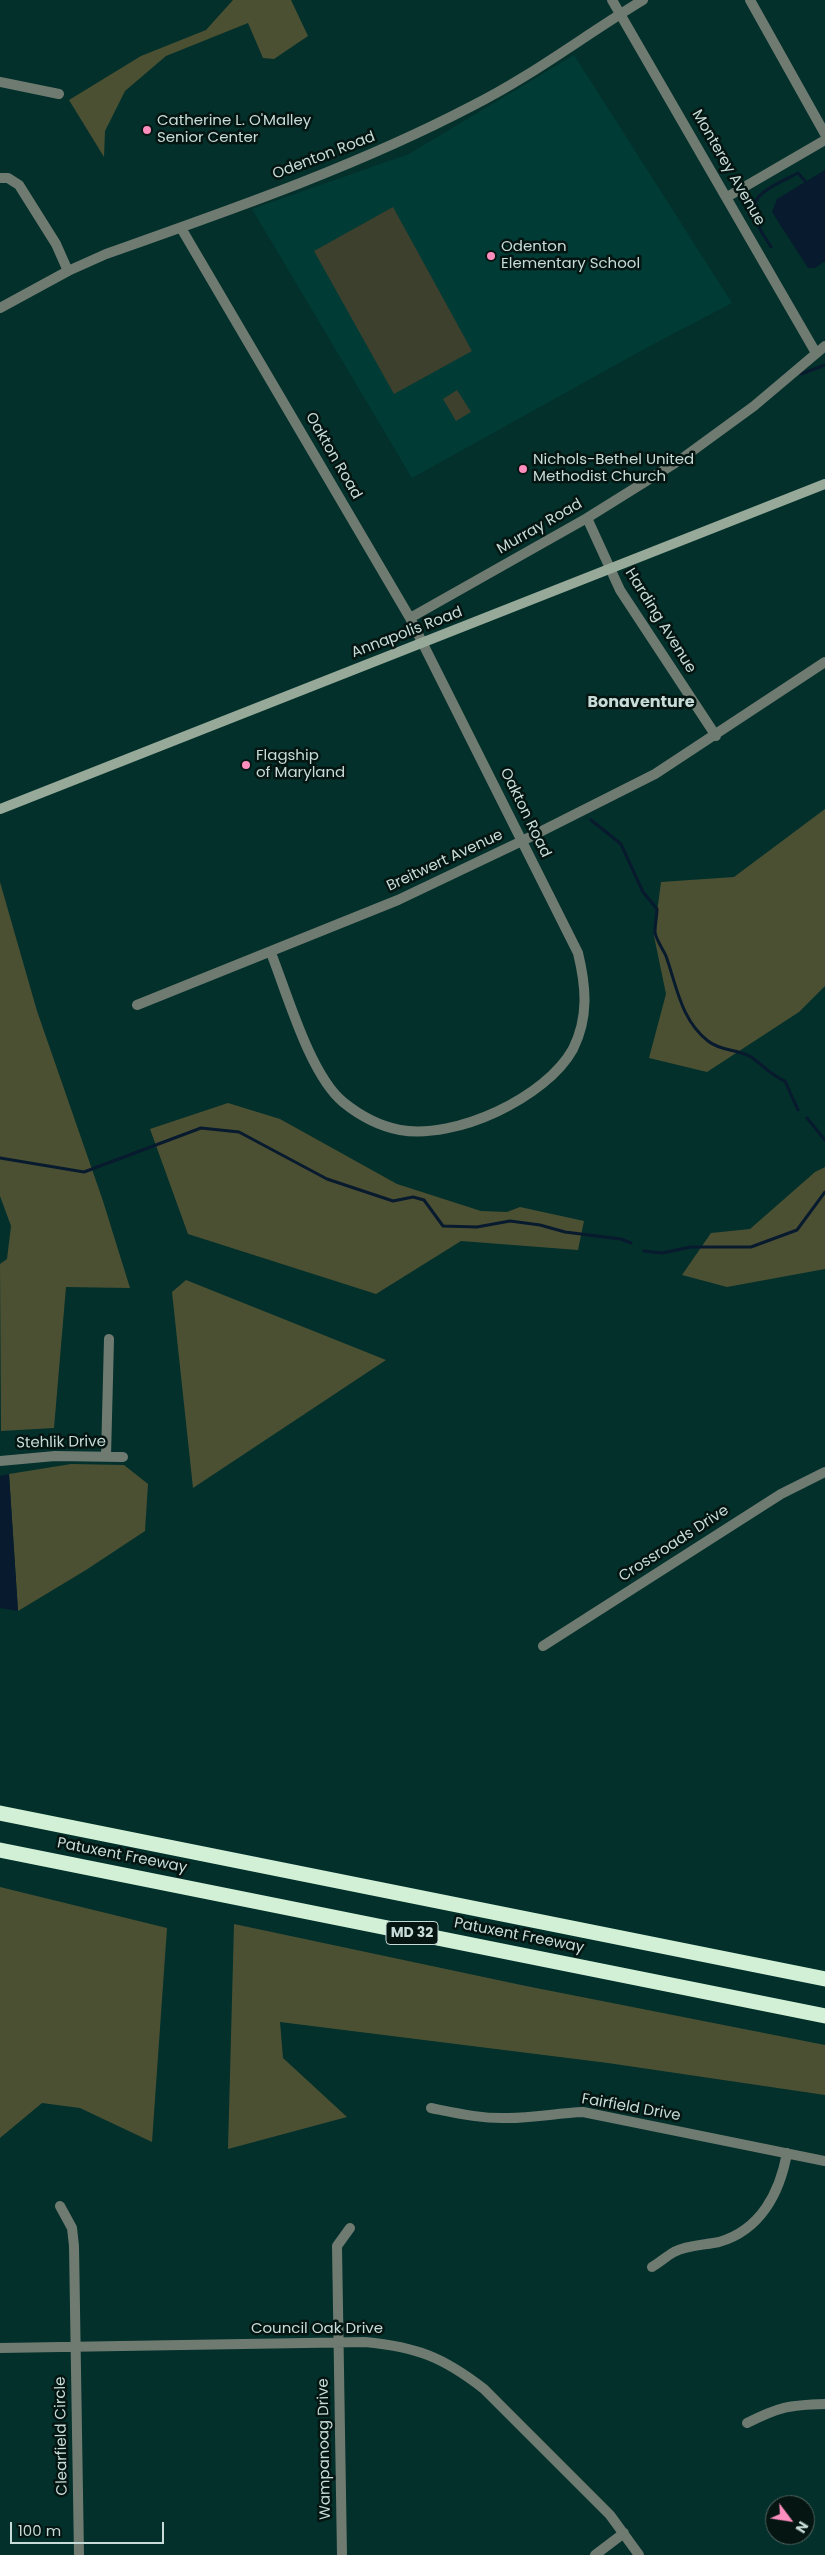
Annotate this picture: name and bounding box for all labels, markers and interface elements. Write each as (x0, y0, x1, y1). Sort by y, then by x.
street label: Monterey Avenue (688, 107, 768, 229)
place label: Catherine L. O'Malley Senior Center (157, 112, 311, 147)
marker: Catherine L. O'Malley Senior Center (141, 124, 153, 136)
street label: Odenton Road (270, 128, 378, 184)
place label: Odenton Elementary School (501, 238, 640, 273)
marker: Odenton Elementary School (485, 250, 497, 262)
street label: Oakton Road (301, 409, 365, 503)
place label: Nichols-Bethel United Methodist Church (533, 451, 694, 486)
marker: Nichols-Bethel United Methodist Church (517, 463, 529, 475)
street label: Murray Road (494, 495, 586, 559)
street label: Harding Avenue (621, 565, 699, 677)
street label: Annapolis Road (349, 604, 465, 662)
district label: Bonaventure (587, 693, 695, 713)
place label: Flagship of Maryland (256, 747, 345, 782)
marker: Flagship of Maryland (240, 759, 252, 771)
street label: Oakton Road (496, 765, 554, 861)
street label: Breitwert Avenue (384, 826, 506, 896)
street label: Stehlik Drive (16, 1433, 106, 1453)
street label: Crossroads Drive (616, 1502, 732, 1586)
street label: Patuxent Freeway (55, 1835, 189, 1877)
street label: Patuxent Freeway (452, 1915, 586, 1957)
road number: MD 32 (386, 1922, 438, 1945)
street label: Fairfield Drive (580, 2090, 682, 2126)
street label: Council Oak Drive (251, 2320, 383, 2338)
street label: Clearfield Circle (52, 2376, 72, 2496)
street label: Wampanoag Drive (315, 2378, 335, 2520)
north arrow (765, 2495, 815, 2545)
scale bar (12, 2512, 166, 2544)
text: N (791, 2518, 813, 2537)
text: 100 m (18, 2520, 61, 2541)

